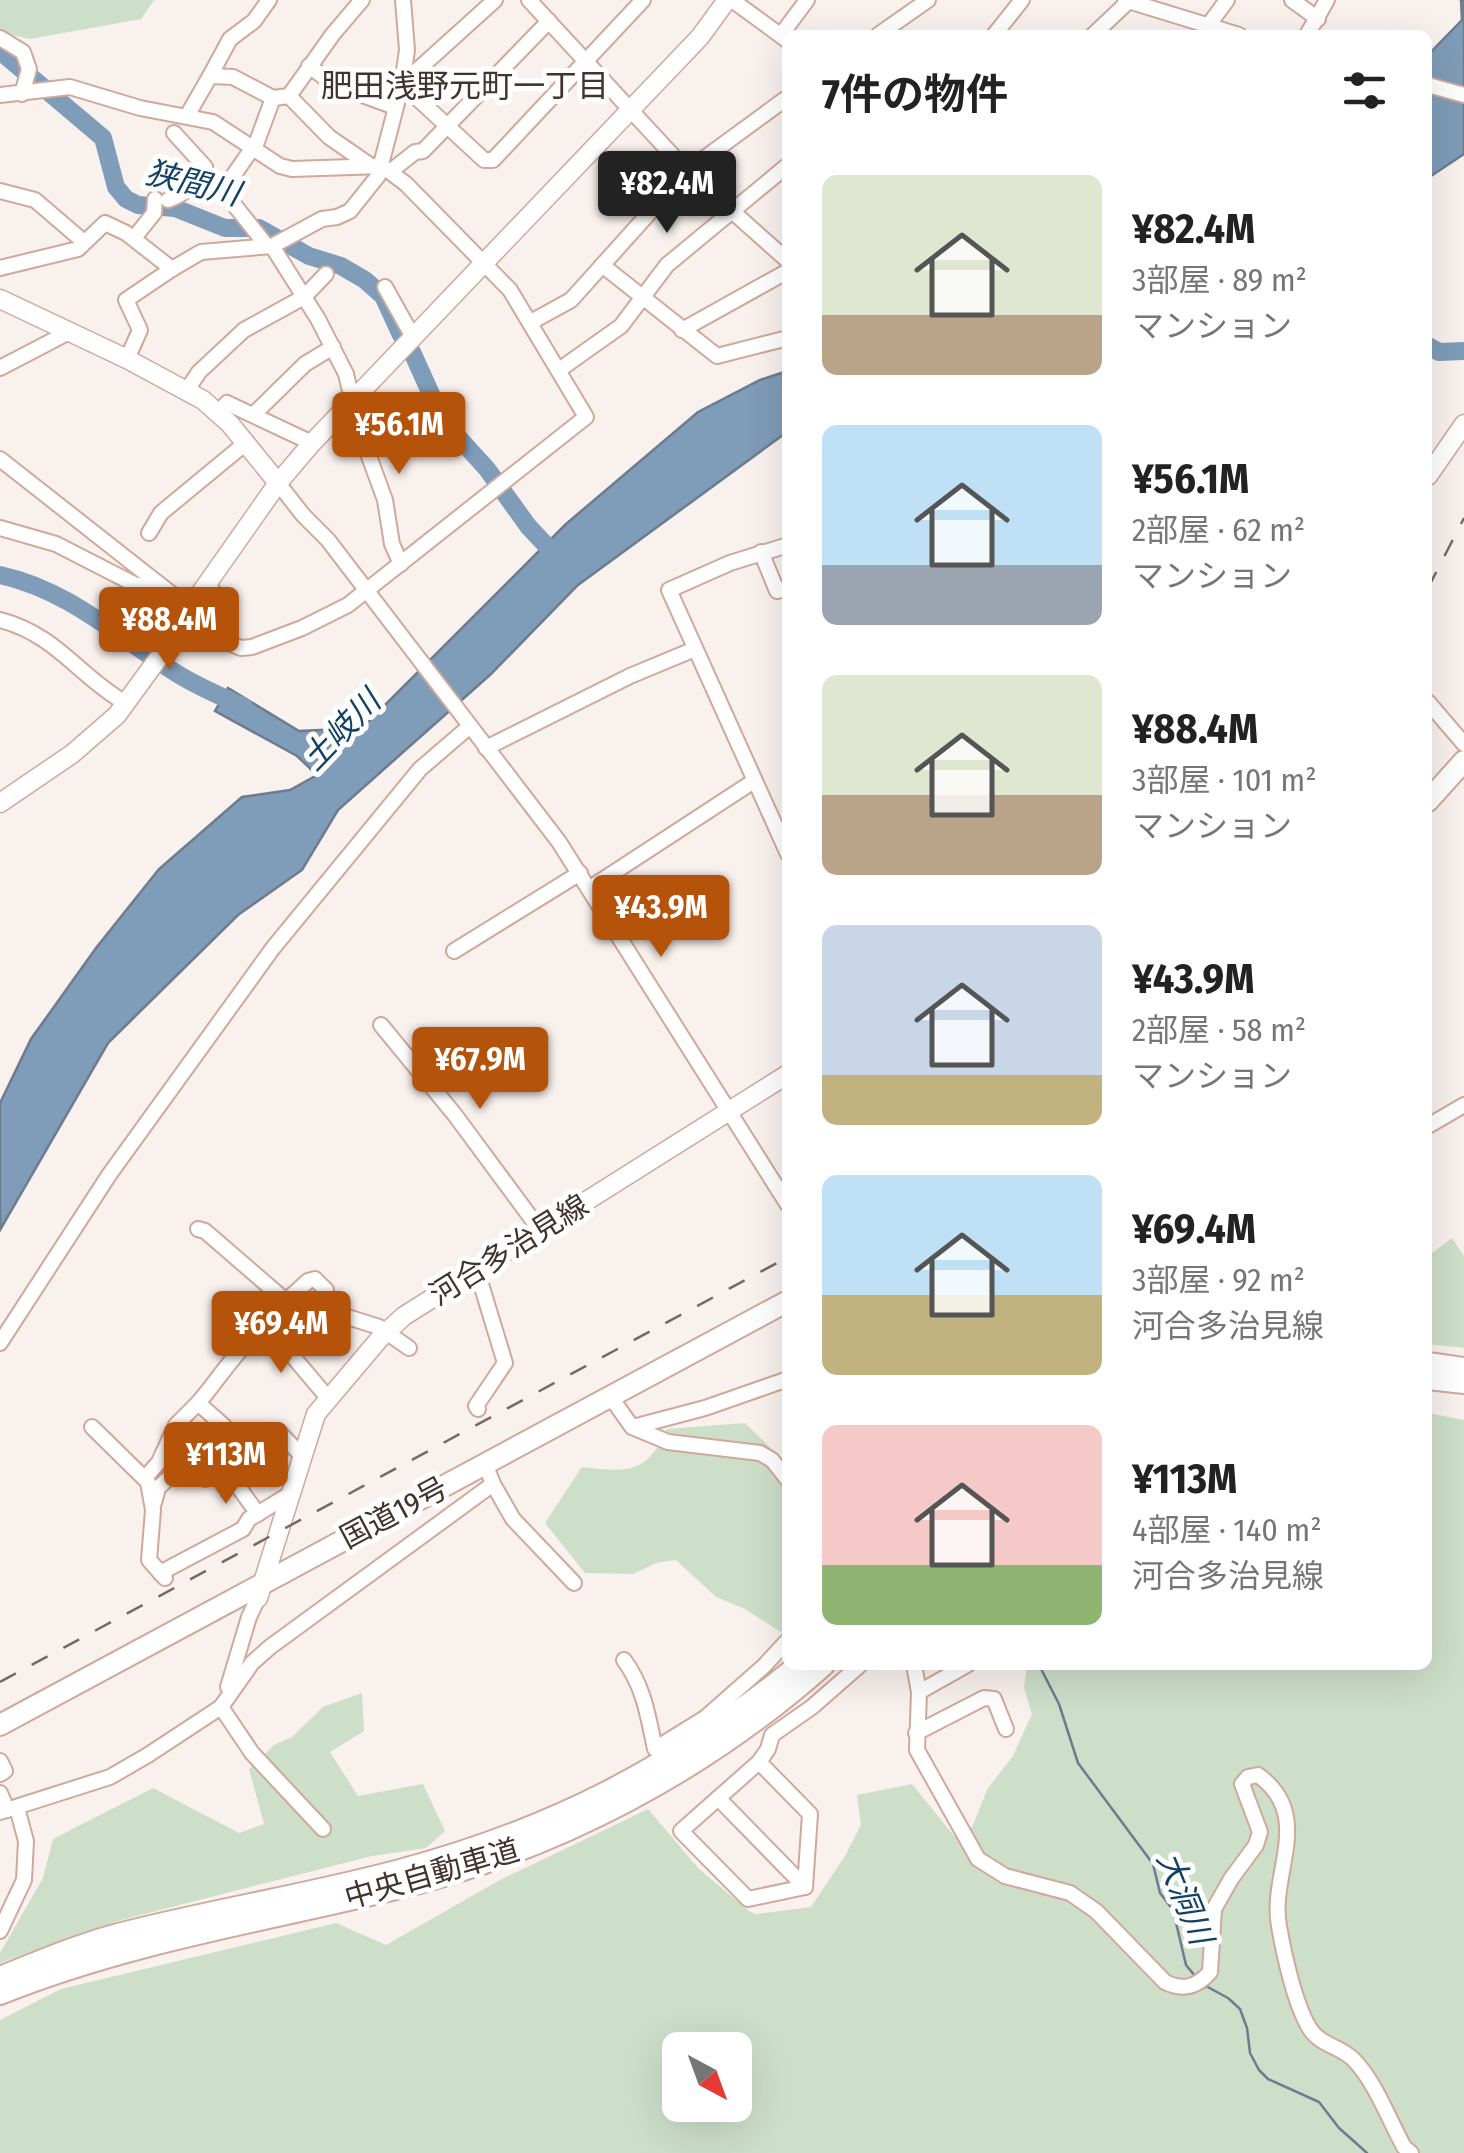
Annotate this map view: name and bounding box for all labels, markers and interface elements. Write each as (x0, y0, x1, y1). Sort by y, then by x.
icon: filters (1337, 63, 1392, 118)
district label: 肥田浅野元町一丁目 (321, 67, 609, 105)
text: 7件の物件 (822, 70, 1008, 120)
pin: ¥82.4M (586, 151, 748, 236)
water label: 狭間川 (142, 153, 247, 214)
text: ¥82.4M (620, 164, 714, 202)
text: ¥82.4M (1132, 204, 1255, 254)
icon: home (902, 215, 1022, 335)
text: 3部屋 · 89 m² (1132, 261, 1307, 299)
text: マンション (1132, 307, 1292, 345)
pin: ¥56.1M (318, 392, 480, 477)
text: ¥56.1M (354, 405, 444, 443)
text: ¥56.1M (1132, 454, 1249, 504)
icon: home (902, 465, 1022, 585)
text: 2部屋 · 62 m² (1132, 511, 1305, 549)
text: マンション (1132, 557, 1292, 595)
pin: ¥88.4M (88, 587, 250, 672)
text: ¥88.4M (121, 600, 217, 638)
water label: 土岐川 (294, 680, 390, 778)
text: ¥88.4M (1132, 704, 1258, 754)
icon: home (902, 715, 1022, 835)
text: 3部屋 · 101 m² (1132, 761, 1317, 799)
text: マンション (1132, 807, 1292, 845)
pin: ¥43.9M (580, 875, 742, 960)
text: ¥43.9M (614, 888, 708, 926)
text: ¥43.9M (1132, 954, 1255, 1004)
icon: home (902, 965, 1022, 1085)
text: 2部屋 · 58 m² (1132, 1011, 1306, 1049)
pin: ¥67.9M (399, 1027, 561, 1112)
text: ¥67.9M (434, 1040, 526, 1078)
text: マンション (1132, 1057, 1292, 1095)
street label: 河合多治見線 (423, 1187, 595, 1313)
text: ¥69.4M (1132, 1204, 1256, 1254)
icon: home (902, 1215, 1022, 1335)
text: 3部屋 · 92 m² (1132, 1261, 1305, 1299)
pin: ¥69.4M (200, 1291, 362, 1376)
text: ¥69.4M (234, 1304, 328, 1342)
text: 河合多治見線 (1132, 1307, 1324, 1345)
pin: ¥113M (156, 1422, 296, 1507)
text: ¥113M (186, 1435, 266, 1473)
text: ¥113M (1132, 1454, 1237, 1504)
icon: home (902, 1465, 1022, 1585)
street label: 国道19号 (334, 1470, 454, 1556)
text: 4部屋 · 140 m² (1132, 1511, 1322, 1549)
text: 河合多治見線 (1132, 1557, 1324, 1595)
street label: 中央自動車道 (341, 1832, 523, 1916)
water label: 大洞川 (1149, 1846, 1222, 1952)
north arrow (662, 2032, 752, 2122)
map controls (662, 2032, 752, 2122)

